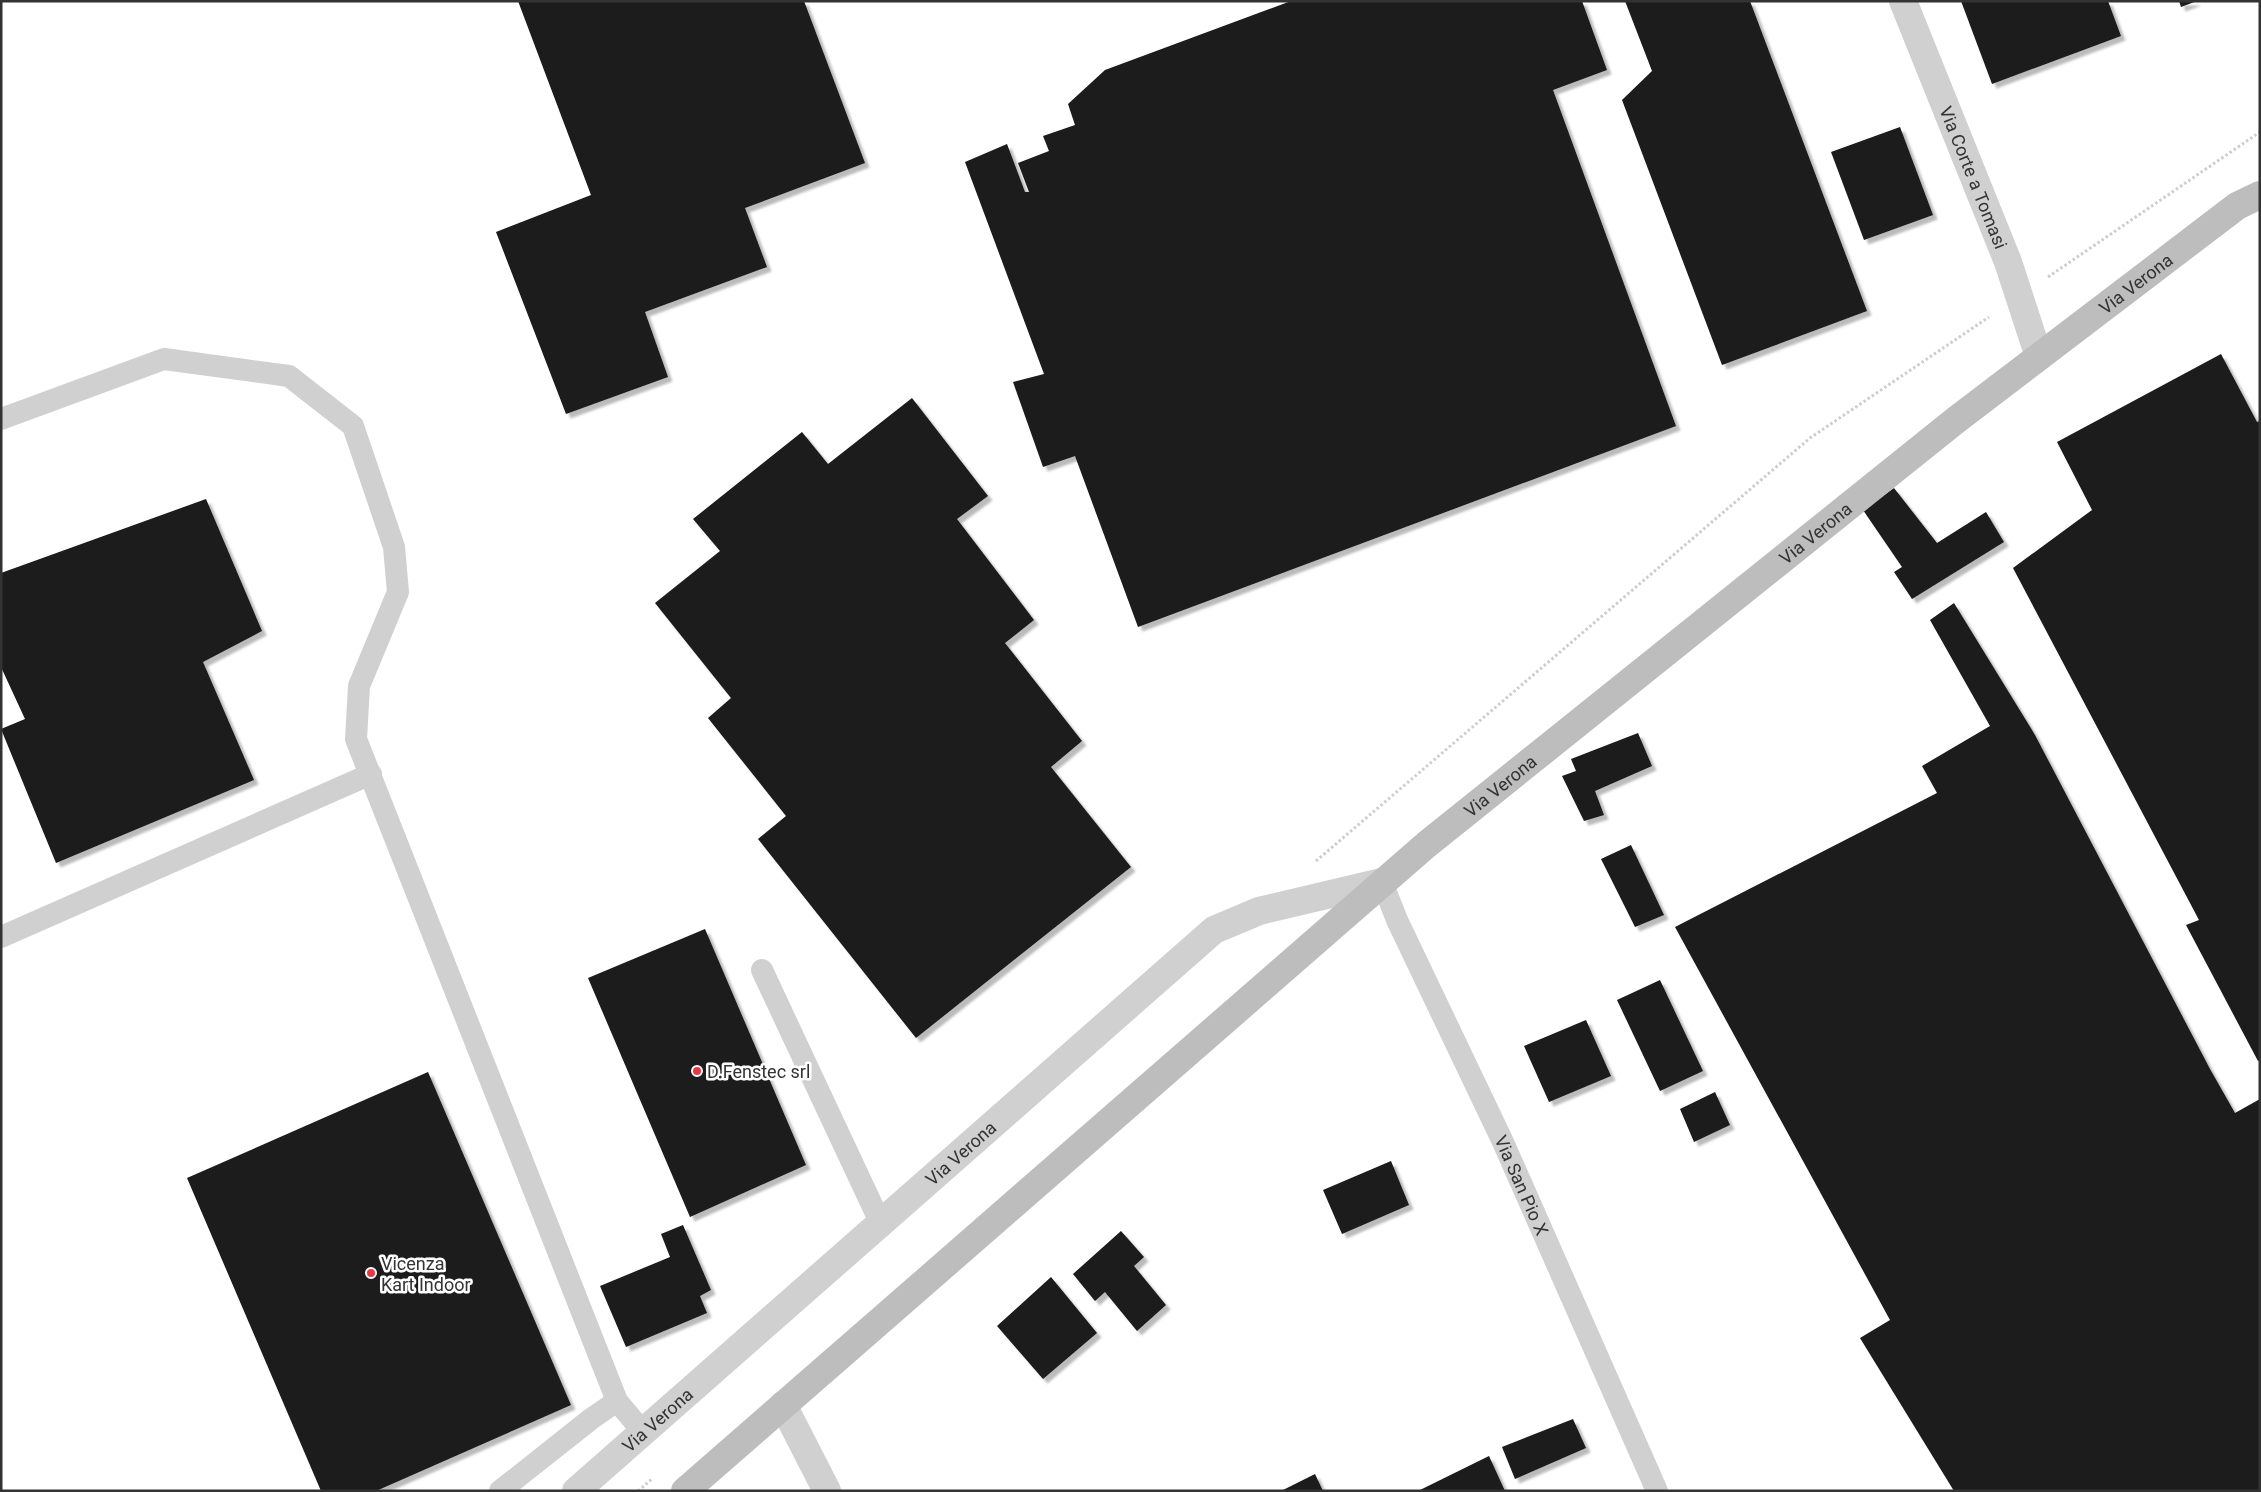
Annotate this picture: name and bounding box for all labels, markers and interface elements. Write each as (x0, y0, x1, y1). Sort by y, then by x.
street label: Via Corte a Tomasi (1936, 103, 2012, 252)
street label: Via Verona (2095, 249, 2176, 318)
street label: Via Verona (1775, 498, 1856, 568)
street label: Via Verona (1460, 750, 1540, 821)
place label: D.Fenstec srl (707, 1061, 810, 1082)
marker: D.Fenstec srl (691, 1065, 703, 1077)
street label: Via Verona (921, 1116, 1000, 1189)
street label: Via San Pio X (1491, 1132, 1553, 1238)
place label: Vicenza Kart Indoor (381, 1253, 471, 1295)
marker: Vicenza Kart Indoor (365, 1267, 377, 1279)
street label: Via Verona (618, 1383, 697, 1456)

